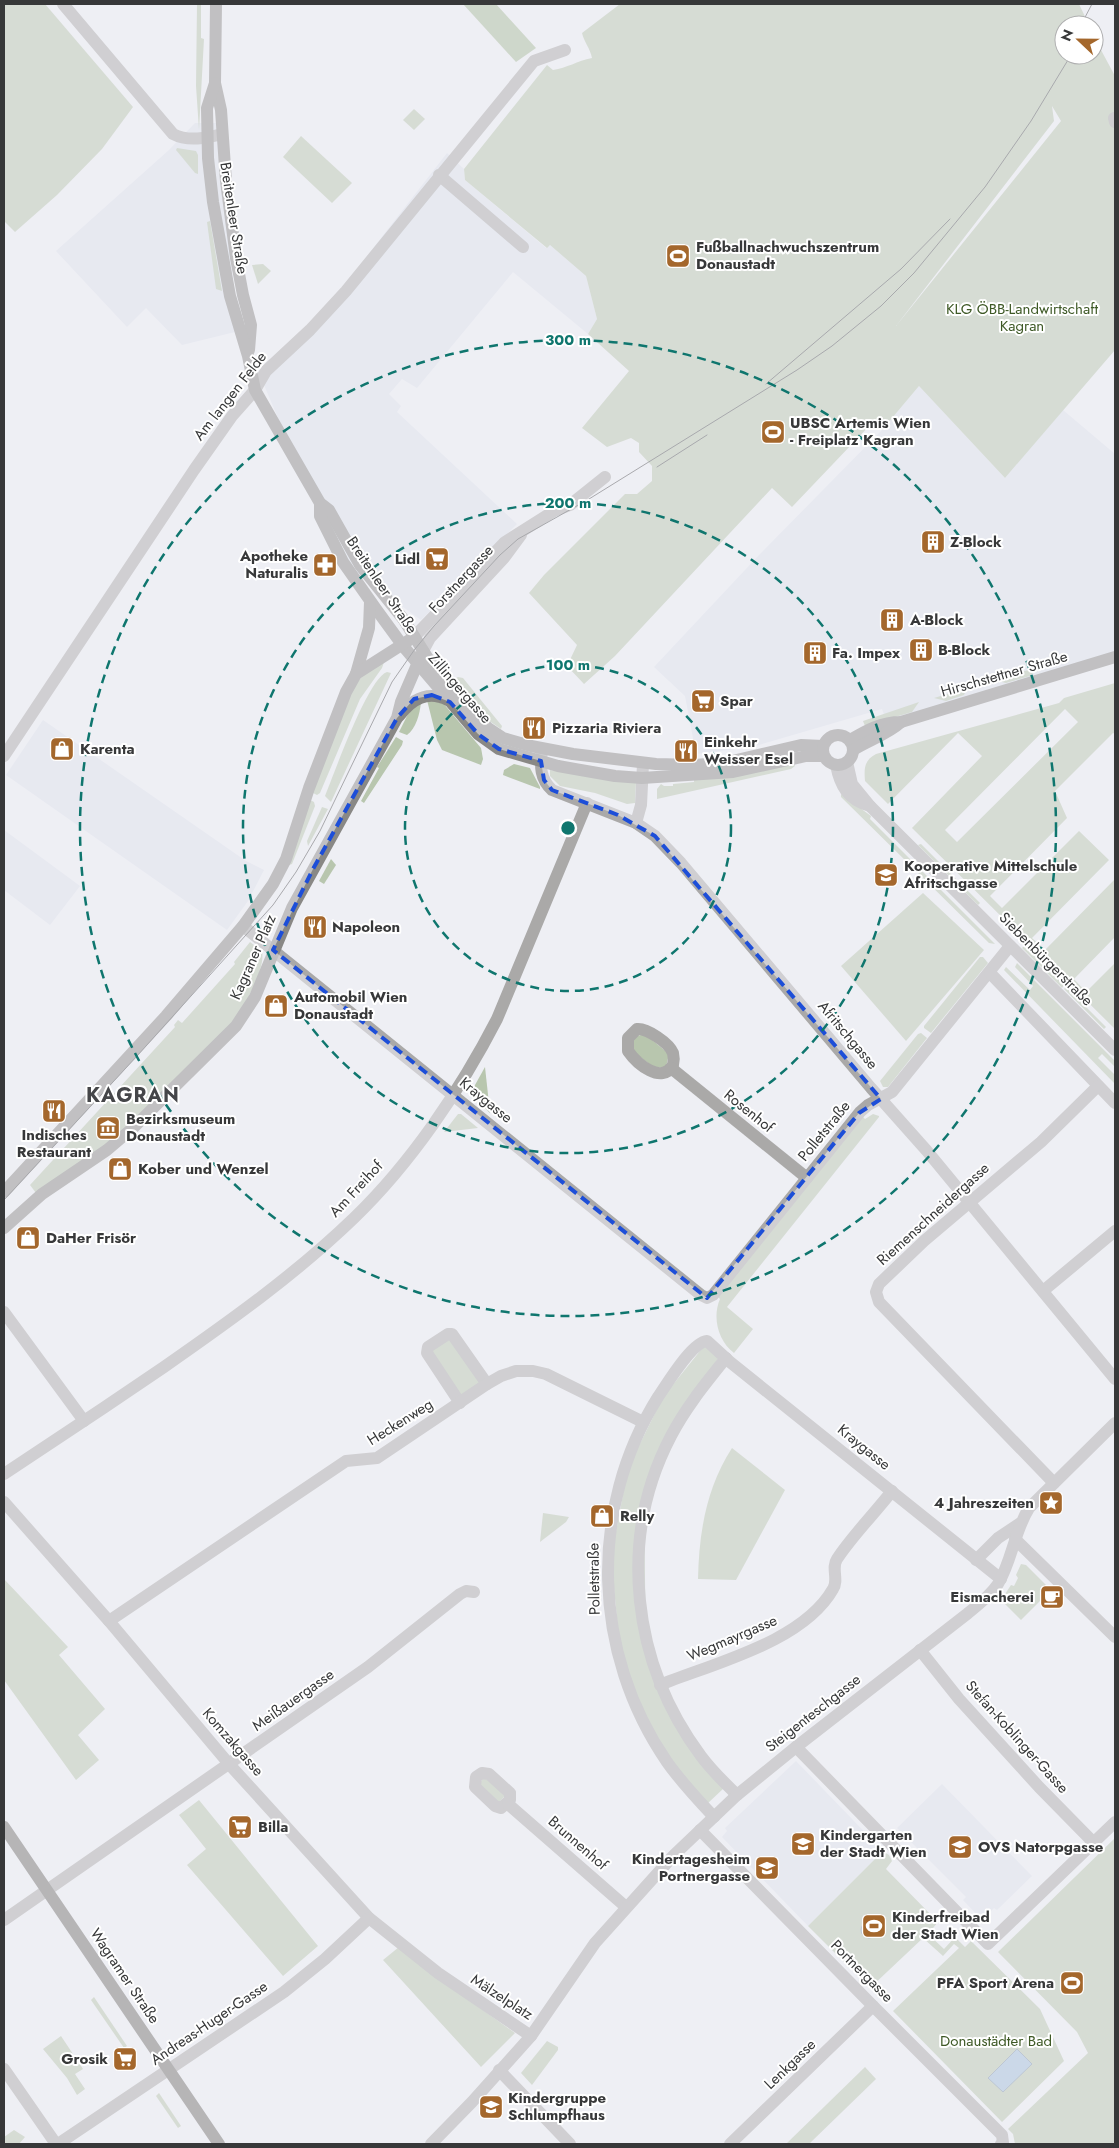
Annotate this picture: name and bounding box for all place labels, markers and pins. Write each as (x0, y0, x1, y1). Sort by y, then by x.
place label: Fußballnachwuchszentrum Donaustadt (696, 236, 879, 275)
sports icon: Fußballnachwuchszentrum Donaustadt (665, 243, 691, 269)
place label: UBSC Artemis Wien - Freiplatz Kagran (790, 412, 931, 451)
sports icon: UBSC Artemis Wien - Freiplatz Kagran (760, 419, 786, 445)
building icon: Z-Block (920, 529, 946, 555)
place label: Z-Block (950, 531, 1002, 553)
place label: Apotheke Naturalis (239, 545, 308, 584)
supermarket icon: Lidl (424, 546, 450, 572)
place label: Lidl (395, 548, 420, 570)
pharmacy icon: Apotheke Naturalis (312, 552, 338, 578)
building icon: A-Block (879, 607, 905, 633)
place label: A-Block (909, 609, 964, 631)
building icon: B-Block (908, 637, 934, 663)
place label: B-Block (938, 639, 991, 661)
building icon: Fa. Impex (802, 640, 828, 666)
place label: Fa. Impex (832, 642, 900, 664)
supermarket icon: Spar (690, 688, 716, 714)
place label: Spar (720, 690, 754, 712)
restaurant icon: Pizzaria Riviera (521, 715, 547, 741)
place label: Pizzaria Riviera (552, 717, 661, 739)
place label: Einkehr Weisser Esel (704, 731, 793, 770)
shop icon: Karenta (49, 736, 75, 762)
place label: Karenta (80, 738, 135, 760)
restaurant icon: Einkehr Weisser Esel (673, 738, 699, 764)
centre of rings (559, 819, 577, 837)
place label: Kooperative Mittelschule Afritschgasse (903, 855, 1078, 894)
school or university icon: Kooperative Mittelschule Afritschgasse (873, 862, 899, 888)
restaurant icon: Napoleon (302, 914, 328, 940)
place label: Napoleon (332, 916, 400, 938)
place label: Automobil Wien Donaustadt (293, 986, 407, 1025)
shop icon: Automobil Wien Donaustadt (263, 993, 289, 1019)
restaurant icon: Indisches Restaurant (41, 1098, 67, 1124)
place label: Bezirksmuseum Donaustadt (126, 1108, 235, 1147)
museum icon: Bezirksmuseum Donaustadt (95, 1115, 121, 1141)
place label: Indisches Restaurant (17, 1124, 91, 1163)
shop icon: Kober und Wenzel (107, 1156, 133, 1182)
place label: Kober und Wenzel (138, 1158, 269, 1180)
shop icon: DaHer Frisör (15, 1225, 41, 1251)
place label: DaHer Frisör (46, 1227, 137, 1249)
place icon: 4 Jahreszeiten (1038, 1490, 1064, 1516)
place label: 4 Jahreszeiten (934, 1492, 1034, 1514)
shop icon: Relly (589, 1503, 615, 1529)
place label: Relly (620, 1505, 654, 1527)
cafe icon: Eismacherei (1039, 1584, 1065, 1610)
place label: Eismacherei (950, 1586, 1034, 1608)
supermarket icon: Billa (227, 1814, 253, 1840)
place label: Billa (258, 1816, 288, 1838)
place label: Kindergarten der Stadt Wien (820, 1824, 927, 1863)
school or university icon: Kindergarten der Stadt Wien (790, 1831, 816, 1857)
school or university icon: OVS Natorpgasse (947, 1834, 973, 1860)
place label: OVS Natorpgasse (978, 1836, 1104, 1858)
place label: Kindertagesheim Portnergasse (632, 1848, 750, 1887)
school or university icon: Kindertagesheim Portnergasse (754, 1855, 780, 1881)
place label: Kinderfreibad der Stadt Wien (892, 1906, 999, 1945)
sports icon: Kinderfreibad der Stadt Wien (861, 1913, 887, 1939)
sports icon: PFA Sport Arena (1059, 1970, 1085, 1996)
place label: PFA Sport Arena (937, 1972, 1054, 1994)
supermarket icon: Grosik (112, 2046, 138, 2072)
place label: Grosik (61, 2048, 108, 2070)
place label: Kindergruppe Schlumpfhaus (508, 2087, 606, 2126)
school or university icon: Kindergruppe Schlumpfhaus (478, 2094, 504, 2120)

